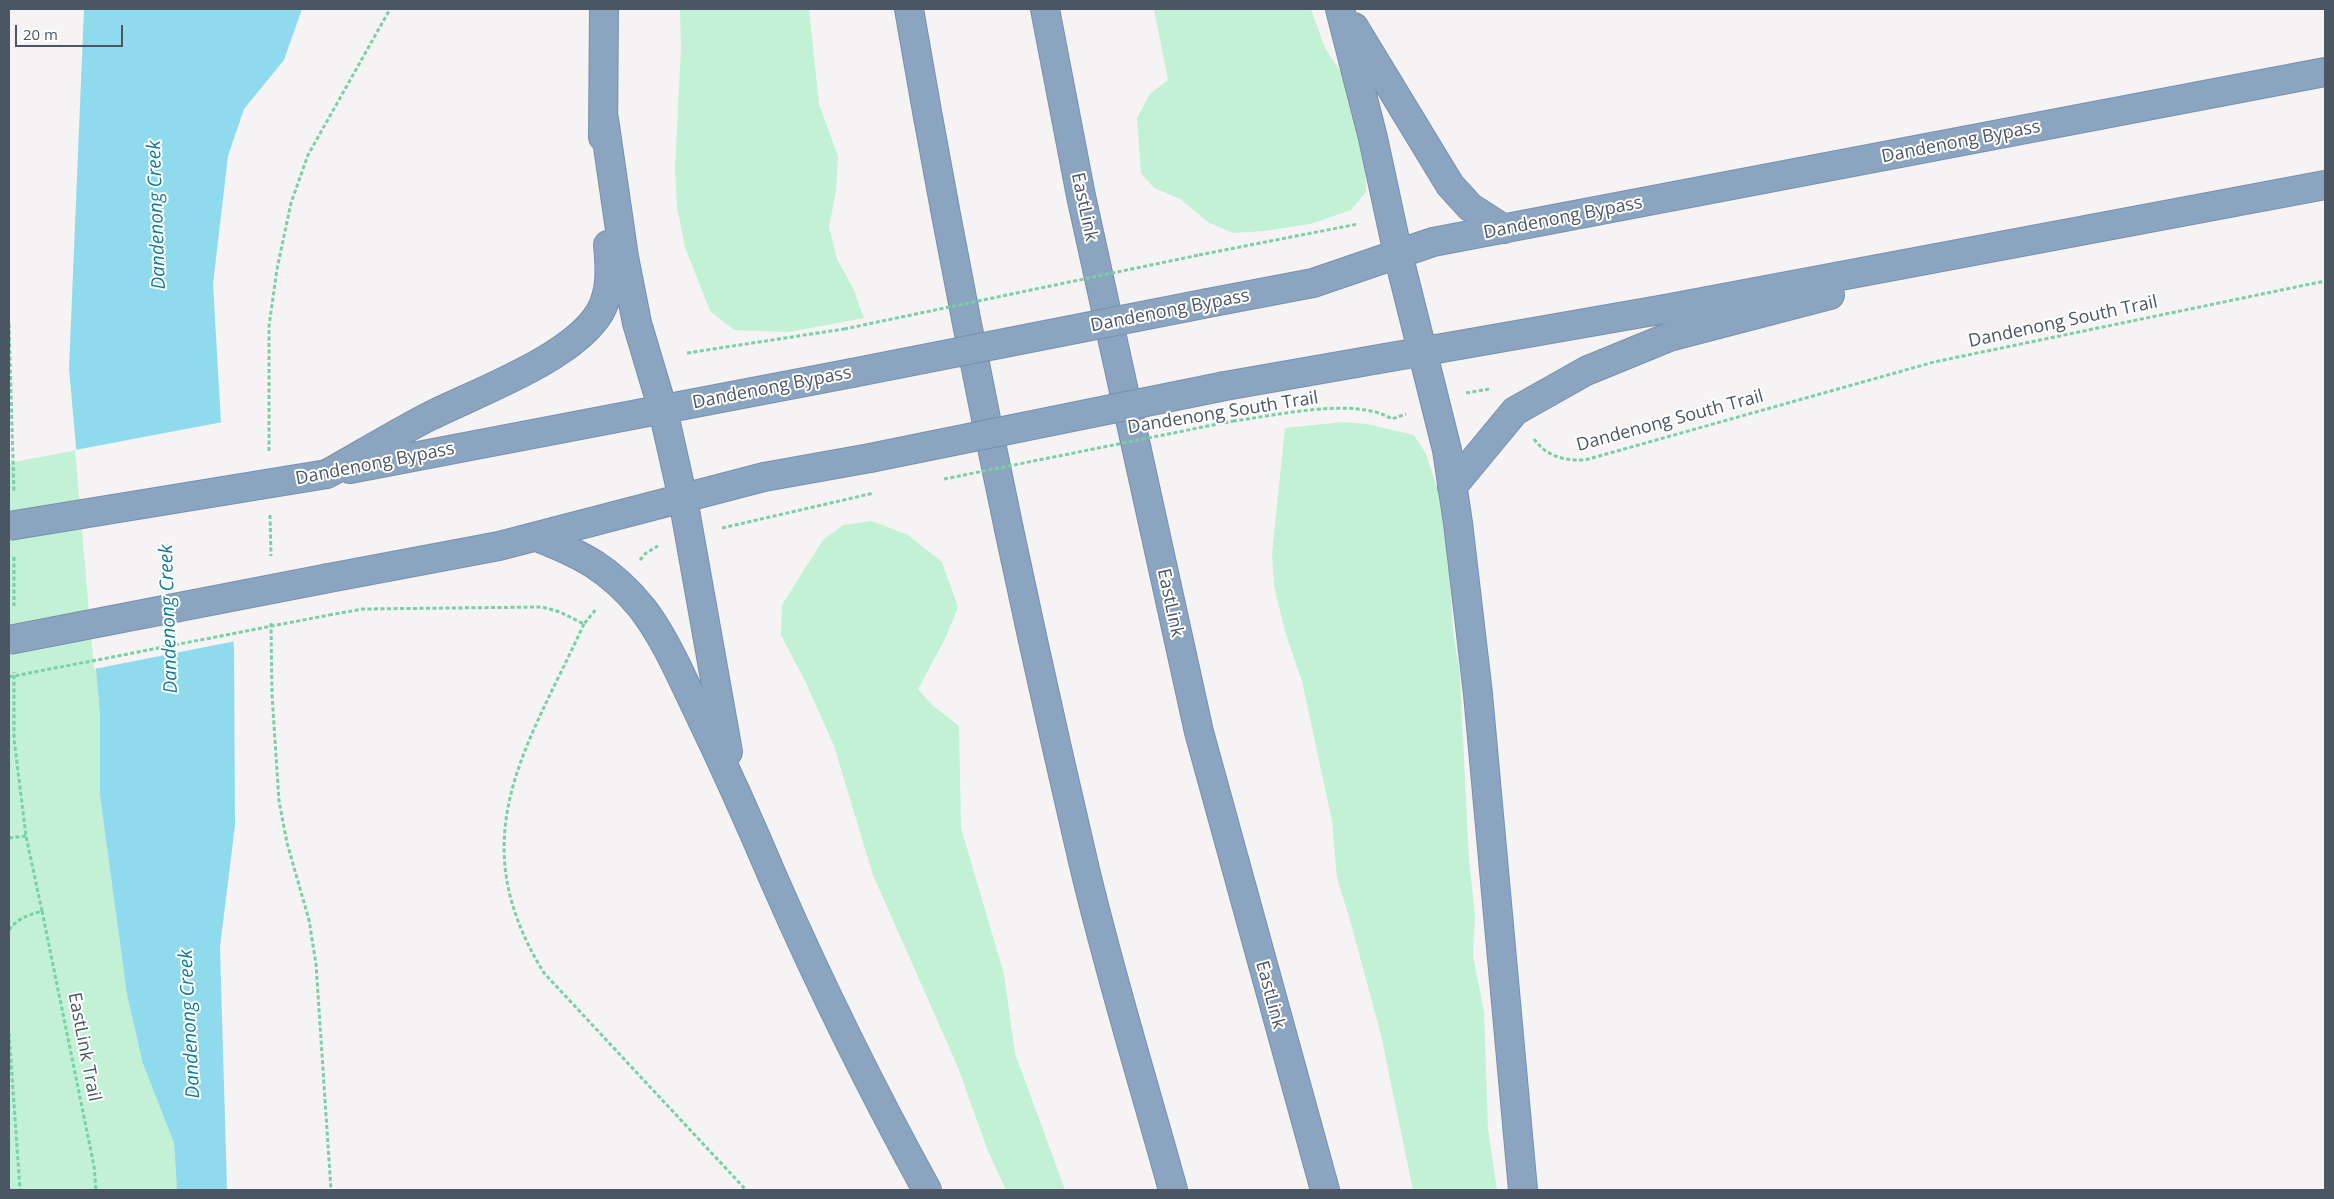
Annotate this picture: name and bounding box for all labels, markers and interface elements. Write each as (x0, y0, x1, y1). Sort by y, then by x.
scale bar (18, 15, 125, 47)
text: 20 m (23, 24, 58, 44)
street label: Dandenong Bypass (1880, 116, 2042, 168)
water label: Dandenong Creek (143, 140, 171, 290)
street label: EastLink (1066, 171, 1102, 243)
street label: Dandenong Bypass (1482, 192, 1644, 244)
street label: Dandenong Bypass (1089, 285, 1251, 337)
street label: Dandenong South Trail (1966, 291, 2160, 353)
street label: Dandenong Bypass (691, 362, 853, 414)
street label: Dandenong South Trail (1574, 386, 1766, 456)
street label: Dandenong South Trail (1126, 387, 1320, 439)
street label: Dandenong Bypass (294, 438, 456, 490)
water label: Dandenong Creek (155, 544, 183, 694)
street label: EastLink (1152, 567, 1188, 639)
water label: Dandenong Creek (175, 949, 205, 1099)
street label: EastLink (1251, 959, 1289, 1031)
street label: EastLink Trail (63, 991, 105, 1103)

